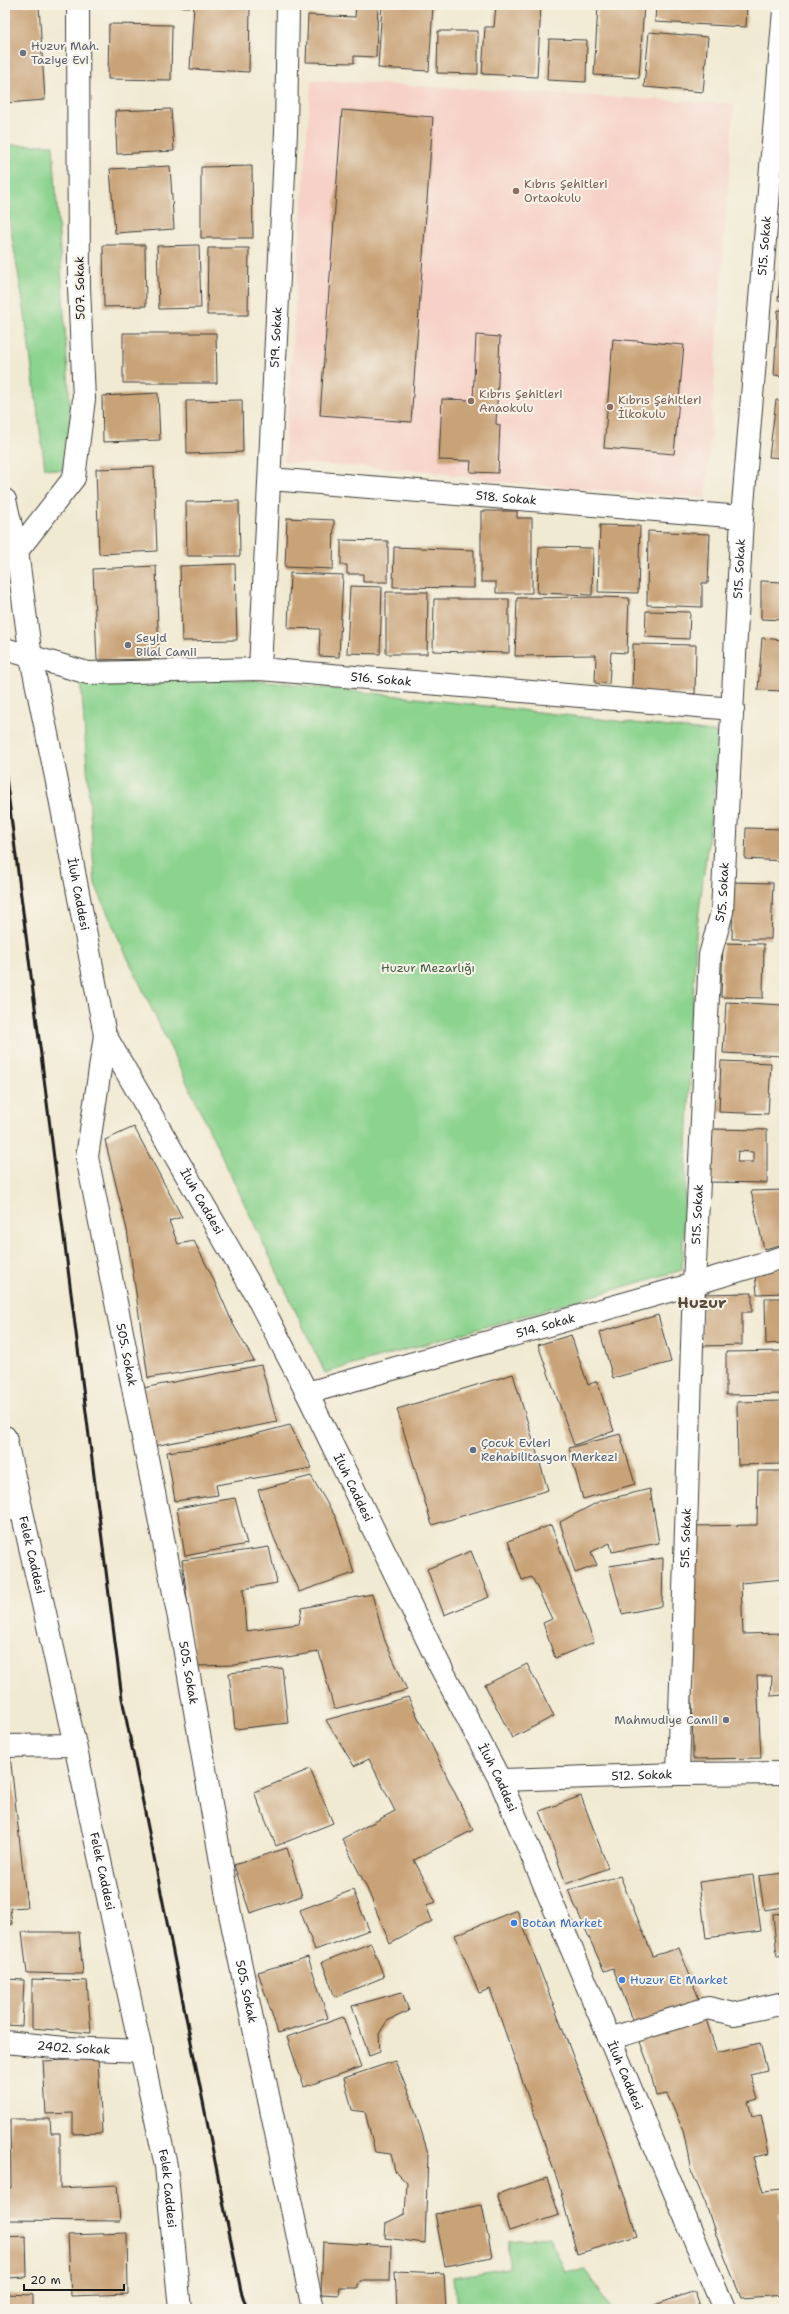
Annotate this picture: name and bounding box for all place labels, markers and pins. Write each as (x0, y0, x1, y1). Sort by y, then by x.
place label: Huzur Mah. Taziye Evi (31, 38, 99, 68)
marker: Huzur Mah. Taziye Evi (18, 48, 28, 58)
place label: Kıbrıs Şehitleri Ortaokulu (524, 176, 608, 206)
marker: Kıbrıs Şehitleri Ortaokulu (511, 186, 521, 196)
place label: Kıbrıs Şehitleri Anaokulu (479, 386, 563, 416)
place label: Kıbrıs Şehitleri İlkokulu (618, 392, 702, 422)
marker: Kıbrıs Şehitleri Anaokulu (466, 396, 476, 406)
marker: Kıbrıs Şehitleri İlkokulu (605, 402, 615, 412)
place label: Seyid Bilal Camii (136, 630, 197, 660)
marker: Seyid Bilal Camii (123, 640, 133, 650)
place label: Çocuk Evleri Rehabilitasyon Merkezi (481, 1435, 618, 1465)
marker: Çocuk Evleri Rehabilitasyon Merkezi (468, 1445, 478, 1455)
place label: Mahmudiye Camii (614, 1712, 718, 1728)
marker: Mahmudiye Camii (721, 1715, 731, 1725)
place label: Botan Market (522, 1915, 602, 1931)
marker: Botan Market (509, 1918, 519, 1928)
place label: Huzur Et Market (630, 1972, 728, 1988)
marker: Huzur Et Market (617, 1975, 627, 1985)

